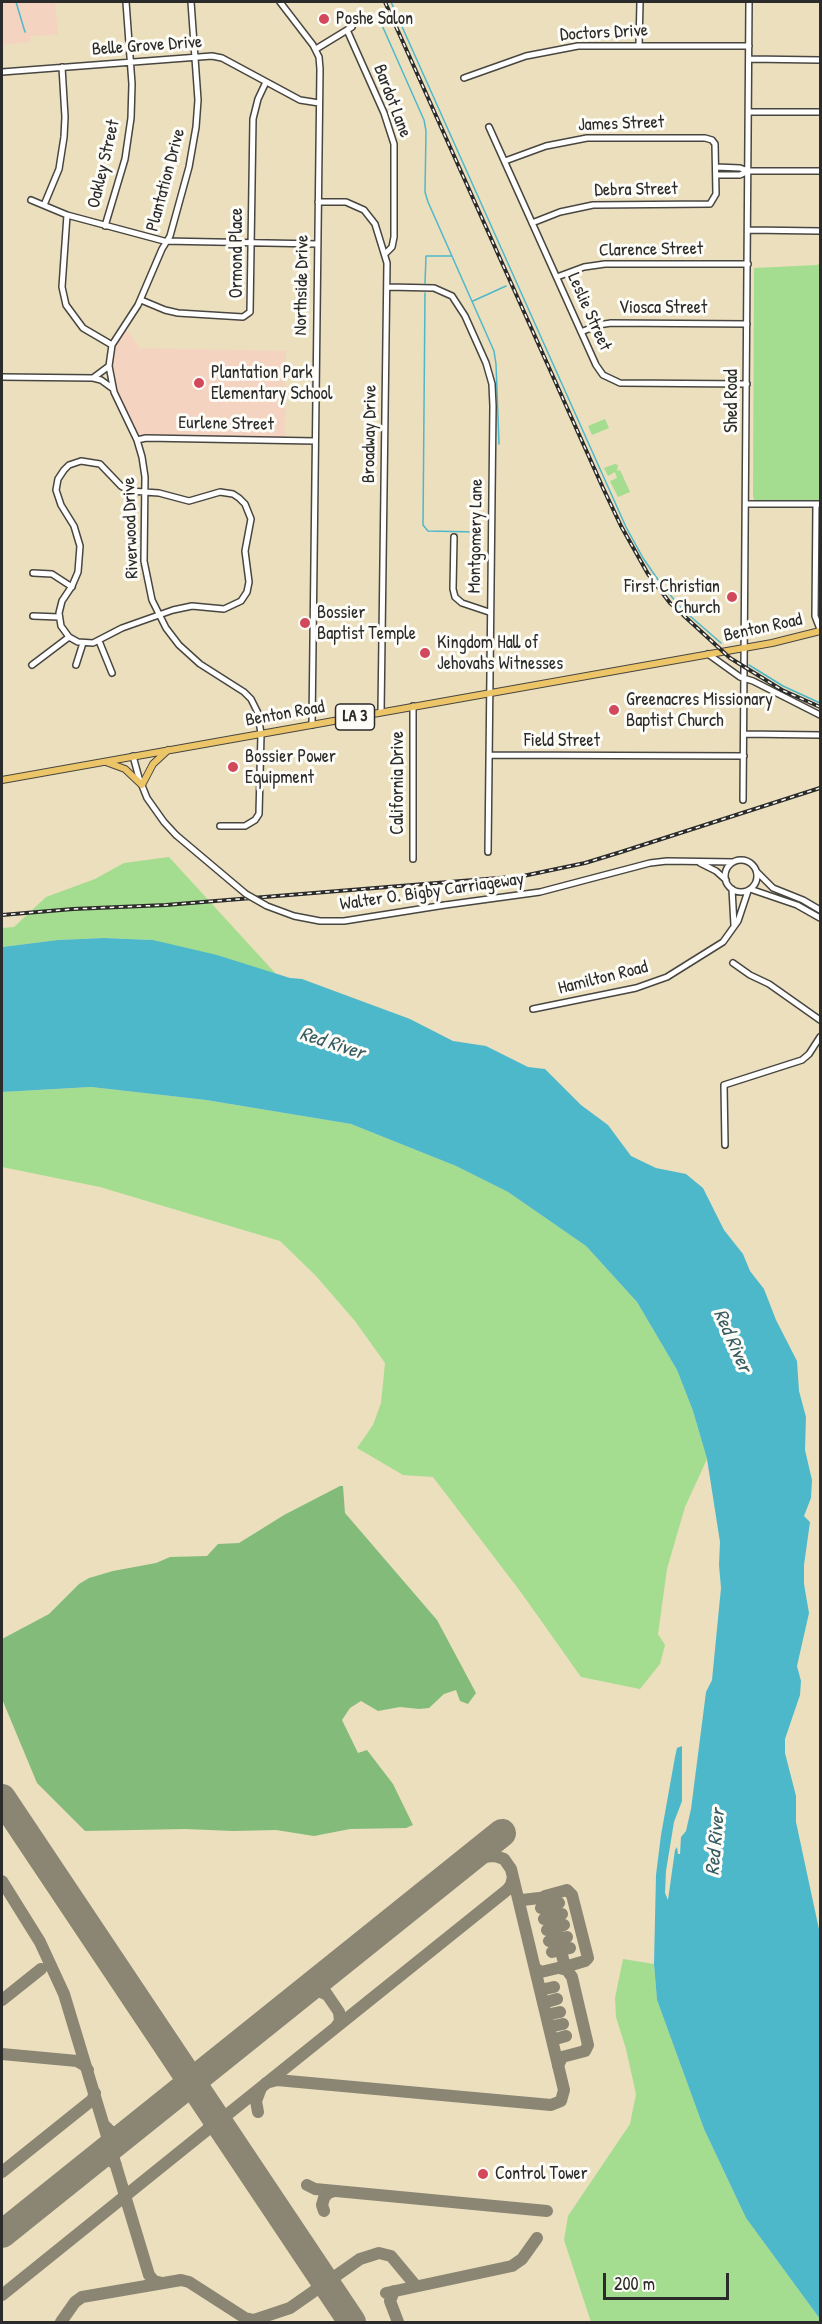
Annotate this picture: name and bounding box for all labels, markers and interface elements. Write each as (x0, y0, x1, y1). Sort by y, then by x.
place label: Poshe Salon (336, 8, 413, 30)
marker: Poshe Salon (317, 12, 331, 26)
street label: Doctors Drive (559, 20, 649, 46)
street label: Belle Grove Drive (91, 31, 203, 61)
street label: Bardot Lane (368, 61, 416, 141)
street label: James Street (578, 112, 664, 136)
street label: Oakley Street (83, 118, 125, 210)
street label: Plantation Drive (142, 126, 190, 234)
street label: Debra Street (594, 178, 678, 202)
street label: Ormond Place (226, 208, 248, 298)
street label: Northside Drive (290, 234, 314, 336)
street label: Clarence Street (599, 238, 703, 262)
street label: Leslie Street (562, 270, 616, 354)
street label: Viosca Street (619, 297, 707, 319)
place label: Plantation Park Elementary School (211, 362, 332, 404)
street label: Shed Road (721, 369, 743, 433)
marker: Plantation Park Elementary School (192, 376, 206, 390)
street label: Broadway Drive (358, 385, 382, 483)
street label: Eurlene Street (178, 412, 274, 436)
street label: Riverwood Drive (118, 477, 144, 579)
street label: Montgomery Lane (464, 478, 488, 594)
place label: First Christian Church (624, 576, 720, 618)
marker: First Christian Church (725, 590, 739, 604)
place label: Bossier Baptist Temple (317, 602, 416, 644)
street label: Benton Road (722, 609, 804, 647)
marker: Bossier Baptist Temple (298, 616, 312, 630)
place label: Kingdom Hall of Jehovahs Witnesses (437, 632, 563, 674)
marker: Kingdom Hall of Jehovahs Witnesses (418, 646, 432, 660)
place label: Greenacres Missionary Baptist Church (626, 689, 773, 732)
street label: Benton Road (244, 696, 326, 732)
marker: Greenacres Missionary Baptist Church (607, 703, 621, 717)
road number: LA 3 (336, 704, 374, 730)
street label: Field Street (524, 730, 600, 752)
street label: California Drive (387, 731, 409, 835)
place label: Bossier Power Equipment (245, 746, 336, 789)
marker: Bossier Power Equipment (226, 760, 240, 774)
street label: Walter O. Bigby Carriageway (339, 868, 525, 916)
street label: Hamilton Road (556, 956, 650, 1000)
water label: Red River (297, 1022, 367, 1066)
water label: Red River (707, 1306, 757, 1376)
water label: Red River (701, 1808, 731, 1876)
place label: Control Tower (495, 2163, 588, 2185)
marker: Control Tower (476, 2167, 490, 2181)
scale bar (606, 2261, 732, 2299)
text: 200 m (614, 2271, 655, 2296)

